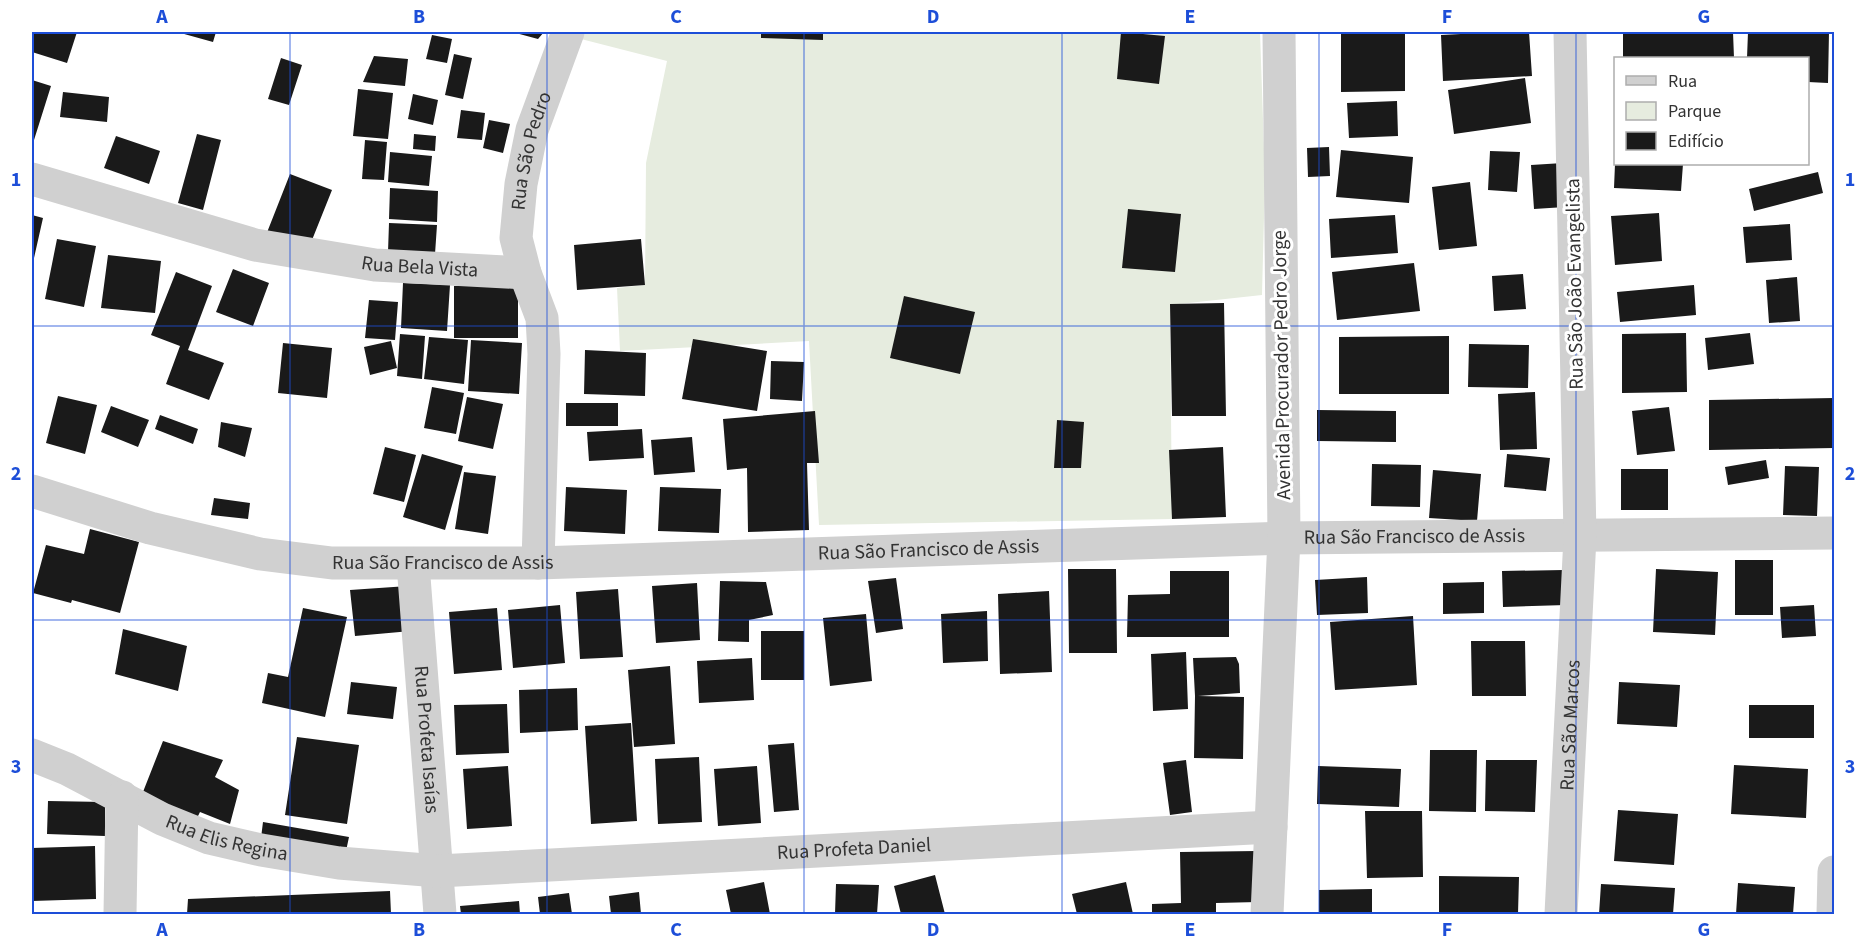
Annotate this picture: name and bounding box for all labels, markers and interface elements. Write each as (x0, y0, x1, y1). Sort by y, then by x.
text: A (155, 3, 168, 31)
text: B (413, 3, 425, 31)
text: C (670, 3, 682, 31)
text: D (927, 3, 939, 31)
text: E (1185, 3, 1195, 31)
text: F (1442, 3, 1452, 31)
text: G (1698, 3, 1710, 31)
legend (1614, 57, 1809, 165)
text: Rua (1668, 69, 1697, 94)
street label: Rua São Pedro (505, 88, 559, 212)
text: Parque (1668, 99, 1721, 124)
text: Edifício (1668, 129, 1724, 154)
text: 1 (11, 166, 21, 194)
text: 1 (1845, 166, 1855, 194)
street label: Rua São João Evangelista (1559, 178, 1591, 390)
street label: Avenida Procurador Pedro Jorge (1266, 230, 1298, 500)
street label: Rua Bela Vista (359, 249, 479, 284)
text: 2 (11, 460, 21, 488)
text: 2 (1845, 460, 1855, 488)
street label: Rua São Francisco de Assis (1303, 522, 1525, 552)
street label: Rua São Francisco de Assis (817, 532, 1040, 568)
street label: Rua São Francisco de Assis (332, 548, 554, 577)
street label: Rua São Marcos (1553, 659, 1588, 792)
street label: Rua Profeta Isaías (407, 665, 446, 814)
text: 3 (11, 753, 21, 781)
text: 3 (1845, 753, 1855, 781)
street label: Rua Elis Regina (161, 808, 290, 868)
street label: Rua Profeta Daniel (776, 831, 932, 867)
text: A (155, 916, 168, 944)
text: B (413, 916, 425, 944)
text: C (670, 916, 682, 944)
text: D (927, 916, 939, 944)
text: E (1185, 916, 1195, 944)
text: F (1442, 916, 1452, 944)
text: G (1698, 916, 1710, 944)

